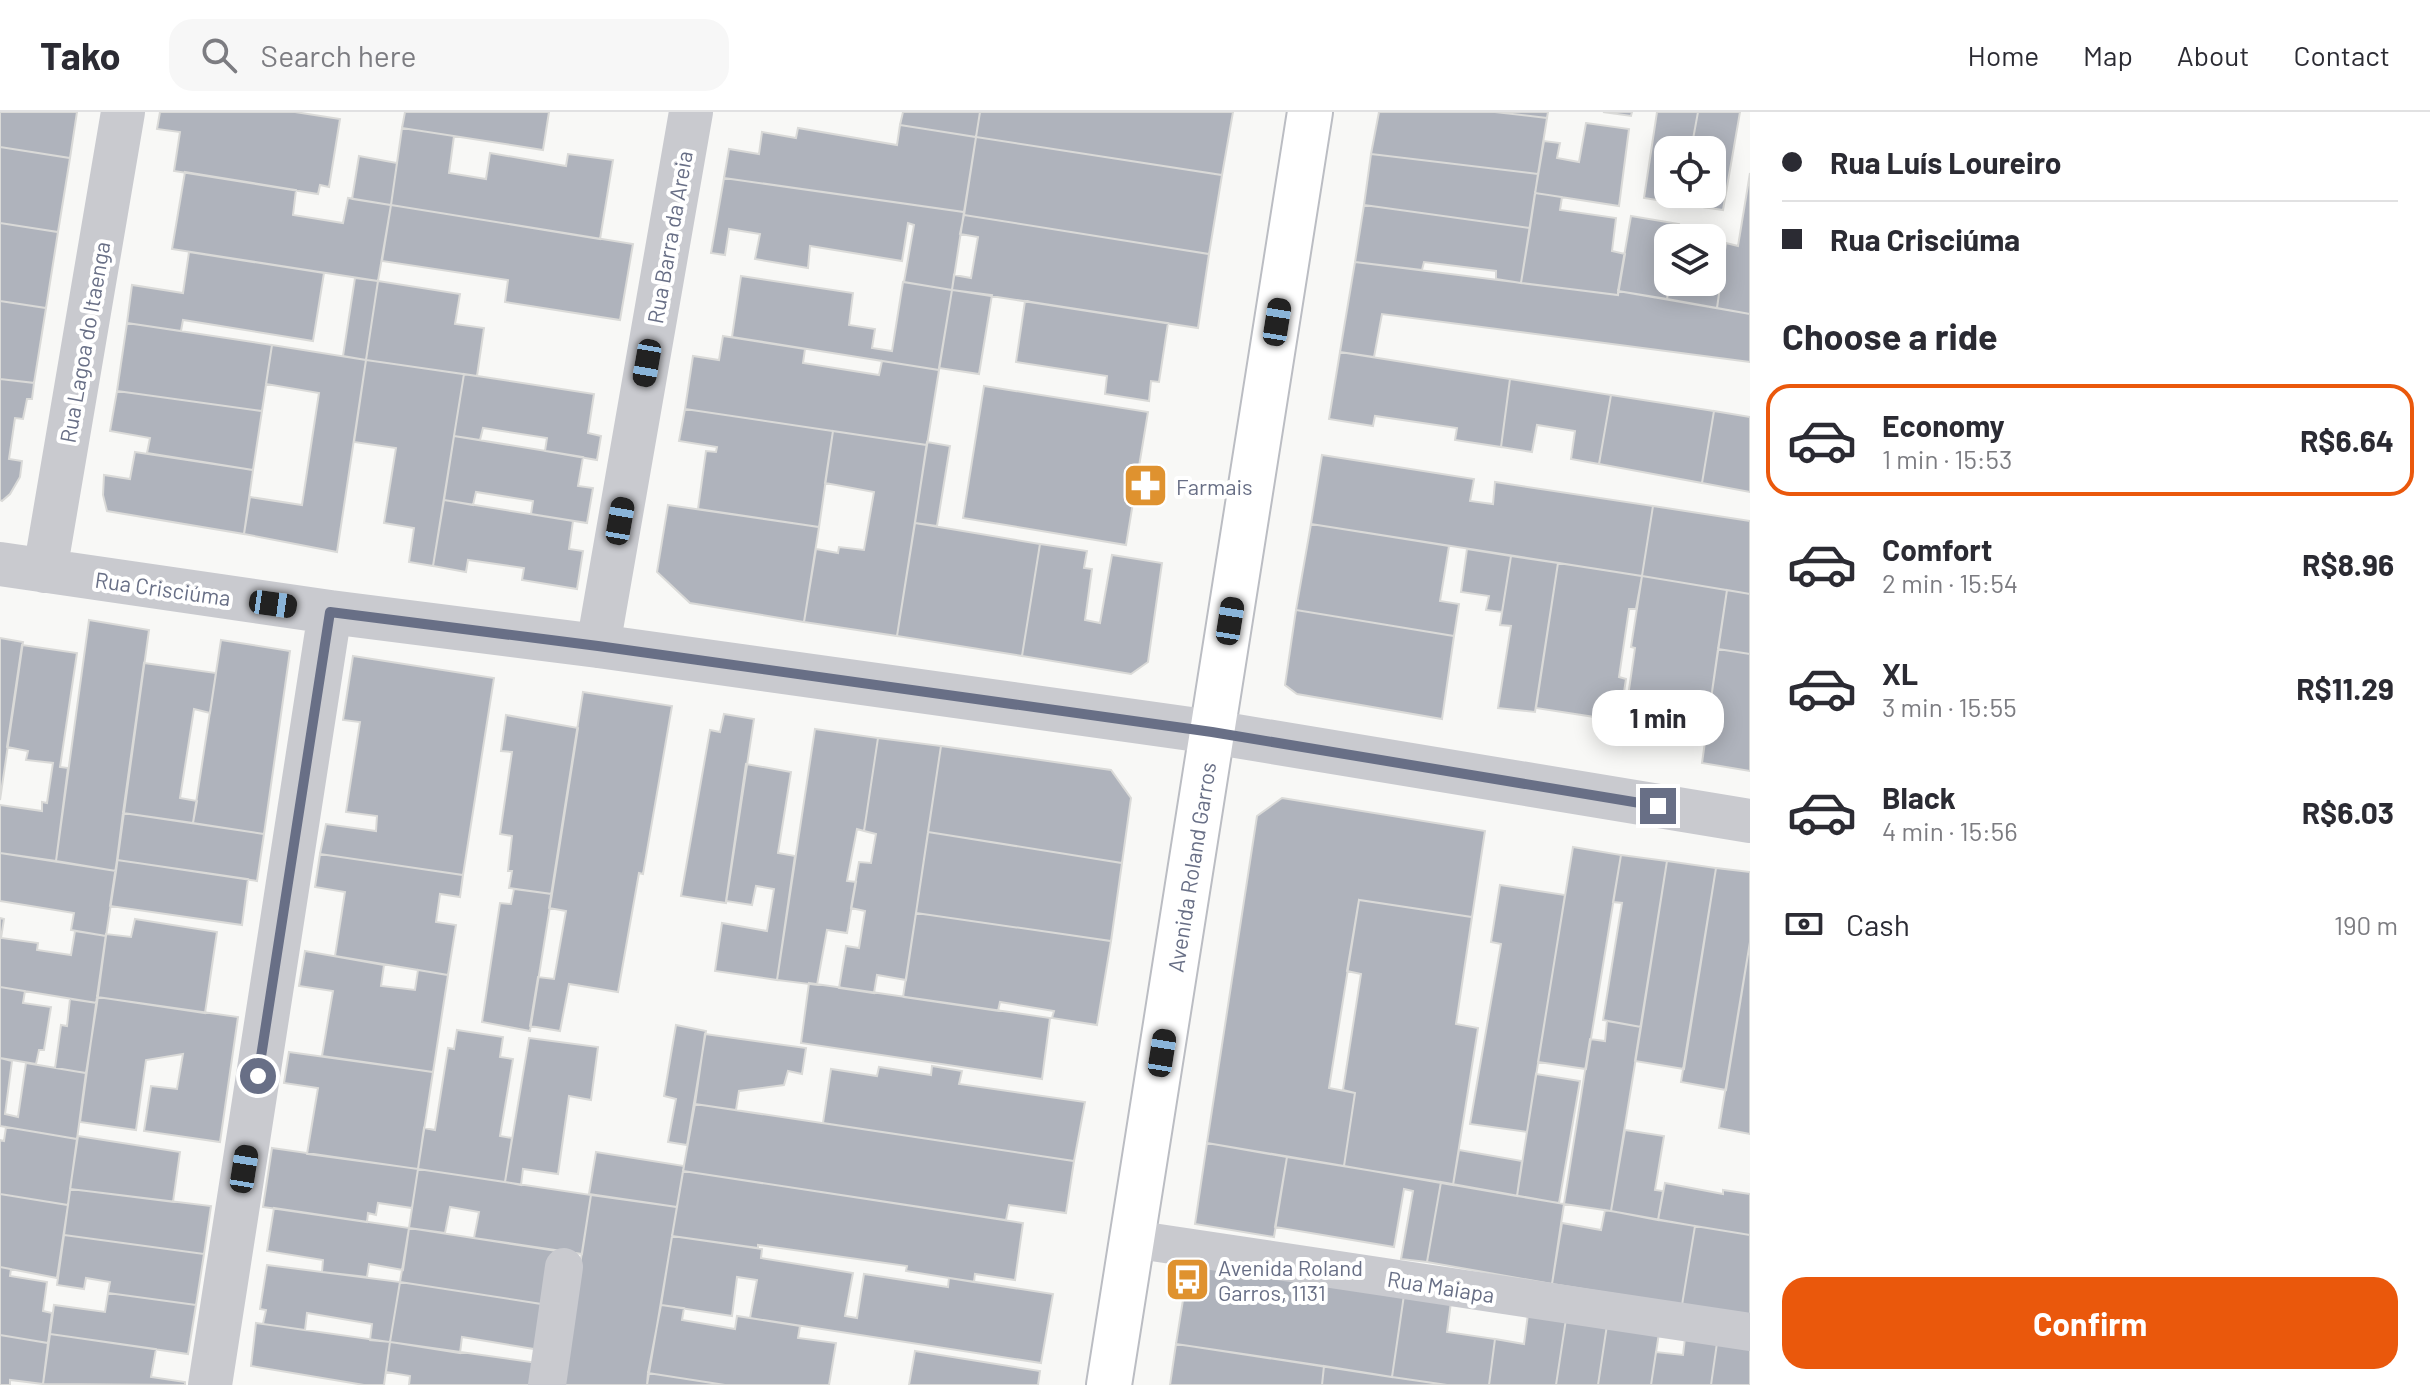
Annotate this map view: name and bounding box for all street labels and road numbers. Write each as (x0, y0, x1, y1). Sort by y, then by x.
street label: Rua Barra da Areia (641, 149, 697, 325)
street label: Rua Lagoa do Itaenga (53, 239, 115, 445)
street label: Rua Crisciúma (93, 566, 233, 610)
street label: Avenida Roland Garros (1162, 760, 1220, 974)
street label: Rua Maiapa (1386, 1265, 1496, 1307)

